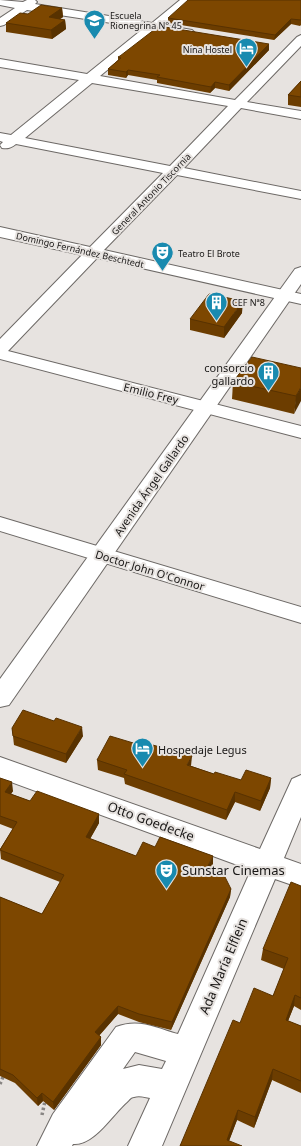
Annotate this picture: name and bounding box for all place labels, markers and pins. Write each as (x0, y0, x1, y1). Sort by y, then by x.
school or university icon: Escuela Rionegrina N° 45 (81, 7, 107, 40)
place label: Escuela Rionegrina N° 45 (110, 9, 182, 32)
hotel icon: Nina Hostel (234, 36, 260, 69)
place label: Nina Hostel (183, 43, 232, 56)
theatre icon: Teatro El Brote (150, 240, 176, 273)
place label: Teatro El Brote (178, 247, 240, 260)
building icon: CEF Nª8 (203, 289, 229, 322)
place label: CEF Nª8 (232, 296, 265, 309)
place label: consorcio gallardo (204, 360, 254, 388)
building icon: consorcio gallardo (256, 360, 282, 393)
hotel icon: Hospedaje Legus (130, 736, 156, 769)
place label: Hospedaje Legus (158, 742, 247, 757)
theatre icon: Sunstar Cinemas (153, 857, 179, 890)
place label: Sunstar Cinemas (182, 861, 285, 879)

